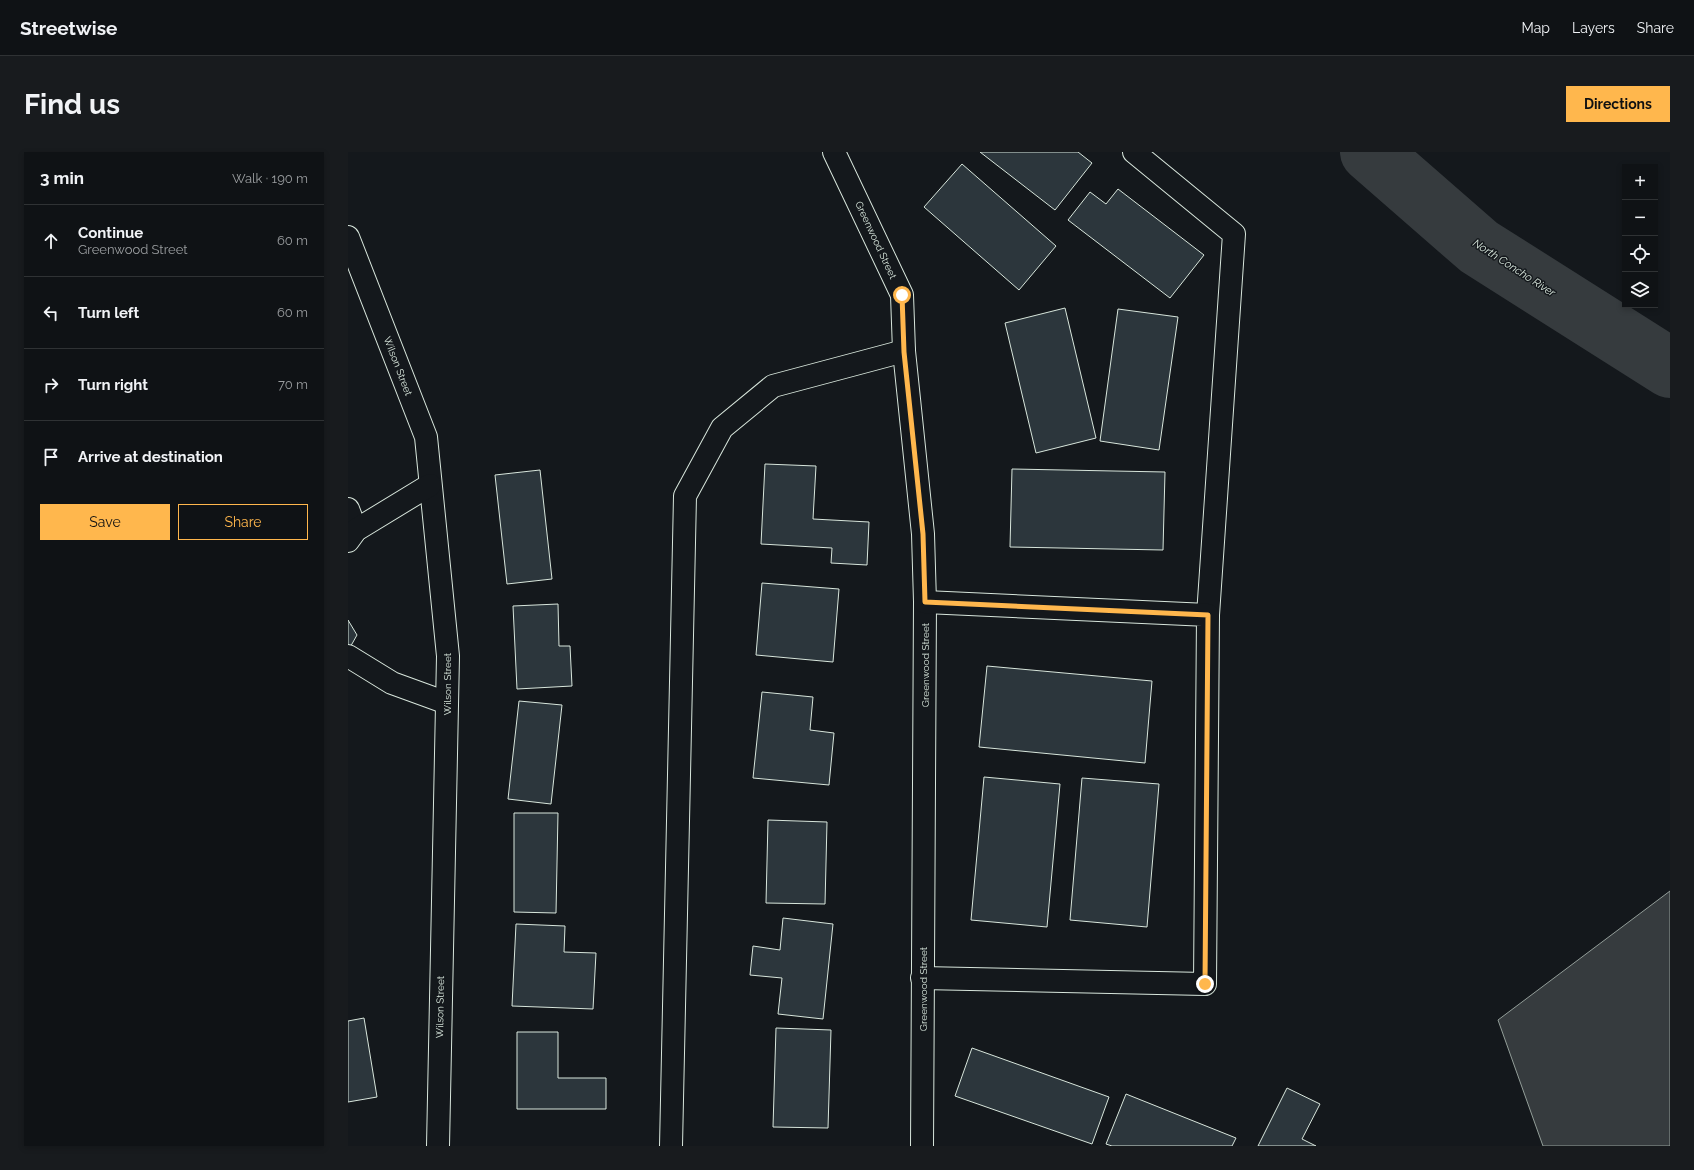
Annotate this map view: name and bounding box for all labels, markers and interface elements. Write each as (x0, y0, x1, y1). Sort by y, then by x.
text: Streetwise (20, 17, 117, 39)
text: Map (1522, 20, 1550, 36)
text: Layers (1572, 20, 1615, 36)
text: Share (1637, 20, 1674, 36)
button: Directions (1566, 86, 1670, 122)
text: Find us (24, 88, 120, 121)
map controls (1622, 164, 1658, 308)
button: + (1622, 164, 1658, 200)
text: 3 min (40, 168, 84, 188)
text: Walk · 190 m (232, 171, 308, 186)
street label: Greenwood Street (853, 199, 899, 281)
button: − (1622, 200, 1658, 236)
text: Continue (78, 224, 143, 242)
icon: ahead (40, 230, 62, 252)
text: 60 m (277, 233, 308, 248)
button: locate (1622, 236, 1658, 272)
water label: North Concho River (1470, 237, 1559, 300)
text: Greenwood Street (78, 242, 188, 257)
button: layers (1622, 272, 1658, 308)
route start (893, 286, 911, 304)
icon: left (40, 302, 62, 324)
text: Turn left (78, 304, 139, 322)
text: 60 m (277, 305, 308, 320)
street label: Wilson Street (382, 335, 415, 398)
icon: right (40, 374, 62, 396)
text: Turn right (78, 376, 148, 394)
text: 70 m (278, 377, 308, 392)
icon: arrive (40, 446, 62, 468)
text: Arrive at destination (78, 448, 223, 466)
button: Save (40, 504, 170, 540)
button: Share (178, 504, 308, 540)
street label: Greenwood Street (920, 622, 931, 707)
street label: Wilson Street (442, 652, 453, 715)
street label: Greenwood Street (918, 946, 929, 1031)
street label: Wilson Street (434, 975, 446, 1038)
route end (1196, 975, 1214, 993)

